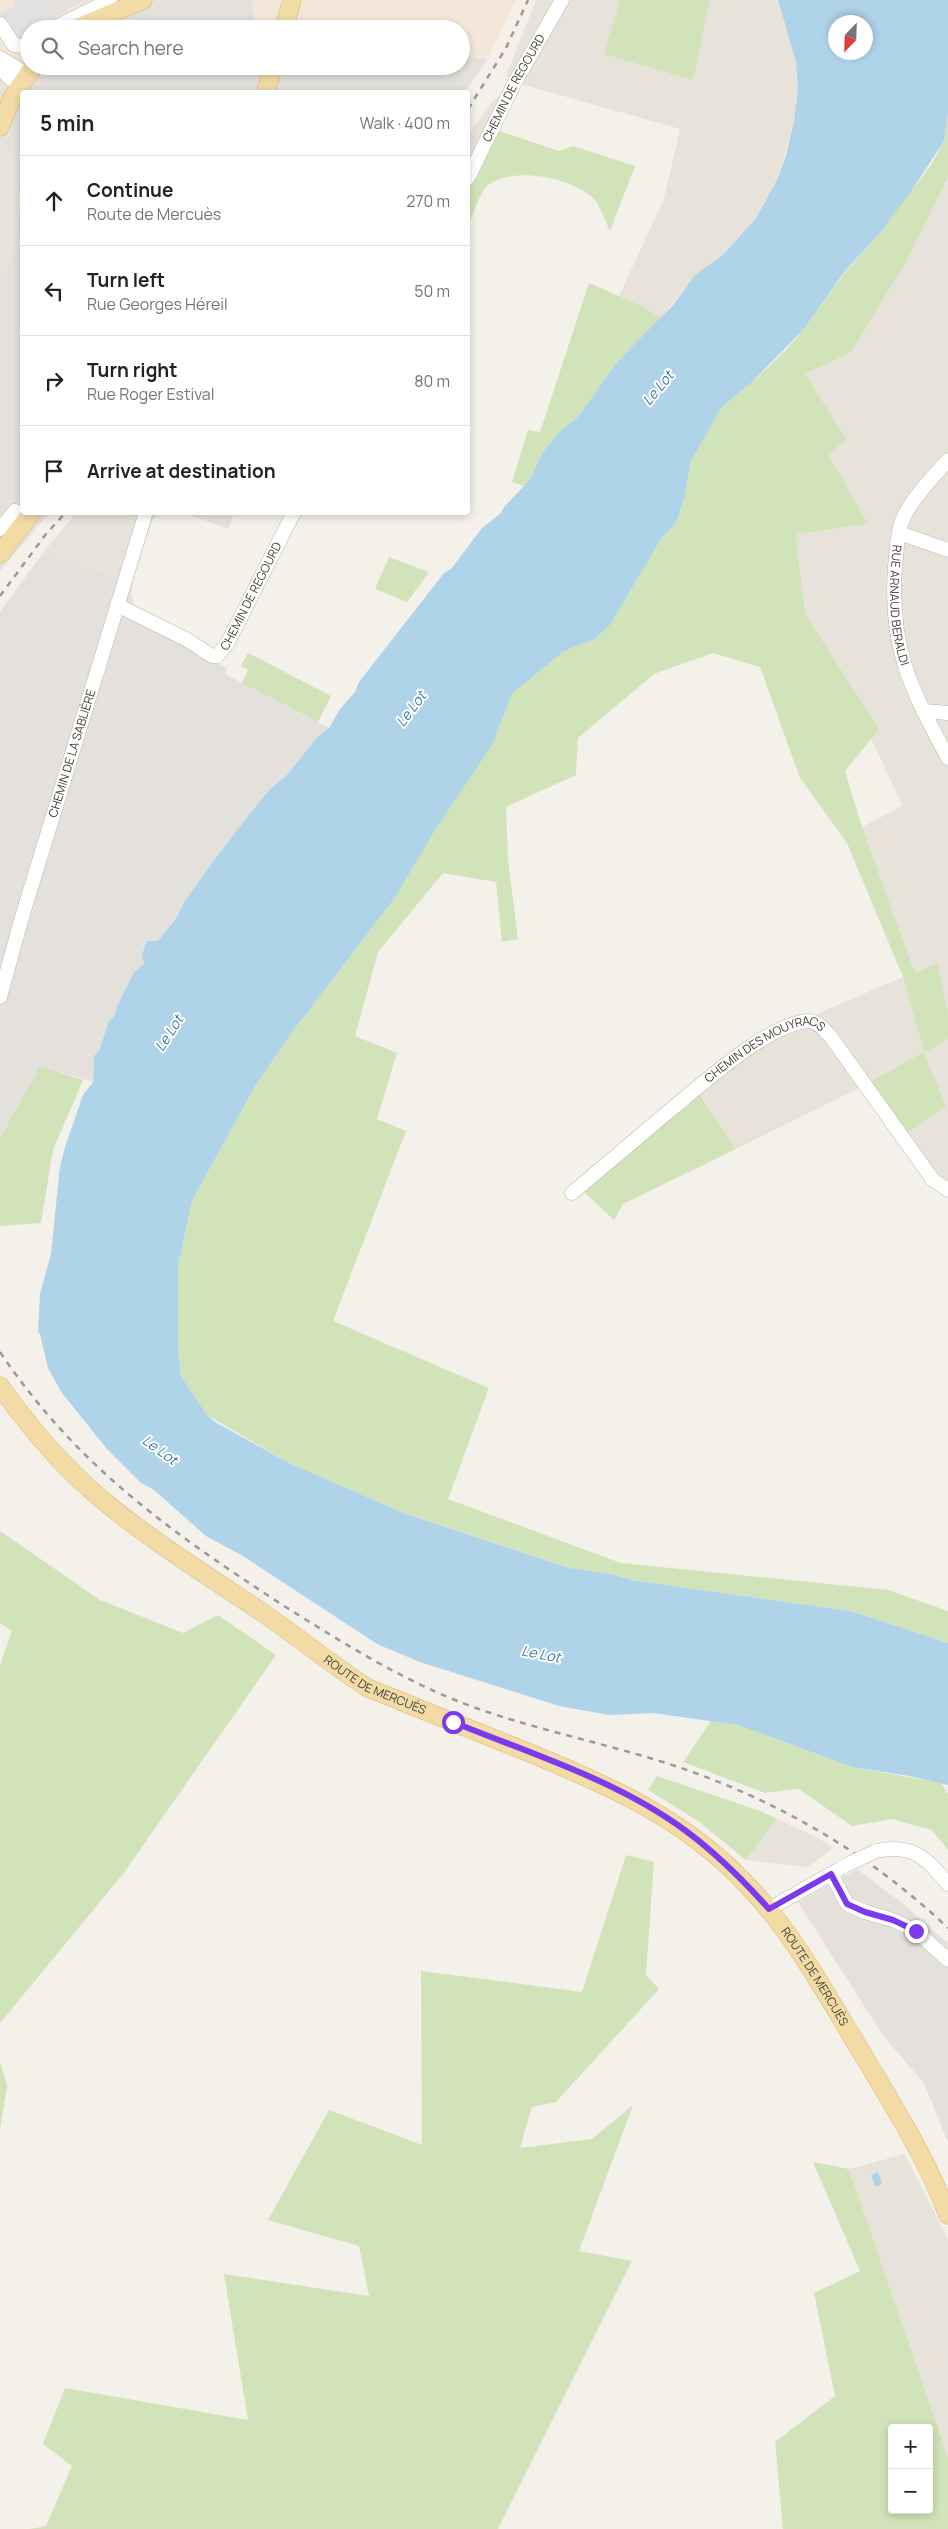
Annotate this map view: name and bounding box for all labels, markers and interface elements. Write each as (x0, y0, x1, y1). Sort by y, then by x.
north arrow (828, 15, 873, 60)
search box (20, 20, 470, 75)
street label: CHEMIN DE REGOURD (478, 31, 549, 145)
icon: search (38, 34, 66, 62)
text: Search here (78, 35, 184, 61)
text: 5 min (40, 109, 94, 137)
text: Walk · 400 m (359, 112, 450, 134)
text: Continue (87, 177, 173, 203)
icon: ahead (40, 187, 68, 215)
text: 270 m (406, 190, 450, 212)
text: Route de Mercuès (87, 203, 221, 225)
text: Turn left (87, 267, 165, 293)
icon: left (40, 277, 68, 305)
text: 50 m (414, 280, 450, 302)
text: Rue Georges Héreil (87, 293, 228, 315)
text: Turn right (87, 357, 177, 383)
water label: Le Lot (638, 366, 678, 409)
icon: right (40, 367, 68, 395)
text: 80 m (414, 370, 450, 392)
text: Rue Roger Estival (87, 383, 214, 405)
icon: arrive (40, 457, 68, 485)
text: Arrive at destination (87, 458, 276, 484)
street label: CHEMIN DE REGOURD (216, 539, 285, 654)
street label: RUE ARNAUD BERALDI (886, 544, 913, 668)
water label: Le Lot (391, 686, 431, 730)
street label: CHEMIN DE LA SABLIÈRE (44, 687, 99, 820)
water label: Le Lot (150, 1010, 188, 1054)
street label: CHEMIN DES MOUYRACS (701, 1012, 829, 1086)
water label: Le Lot (139, 1430, 183, 1470)
water label: Le Lot (520, 1640, 563, 1667)
street label: ROUTE DE MERCUÈS (320, 1651, 429, 1718)
route start (442, 1711, 465, 1734)
route end (905, 1920, 928, 1943)
street label: ROUTE DE MERCUÈS (777, 1924, 853, 2029)
map controls (888, 2424, 933, 2514)
button: + (888, 2424, 933, 2469)
button: − (888, 2469, 933, 2514)

